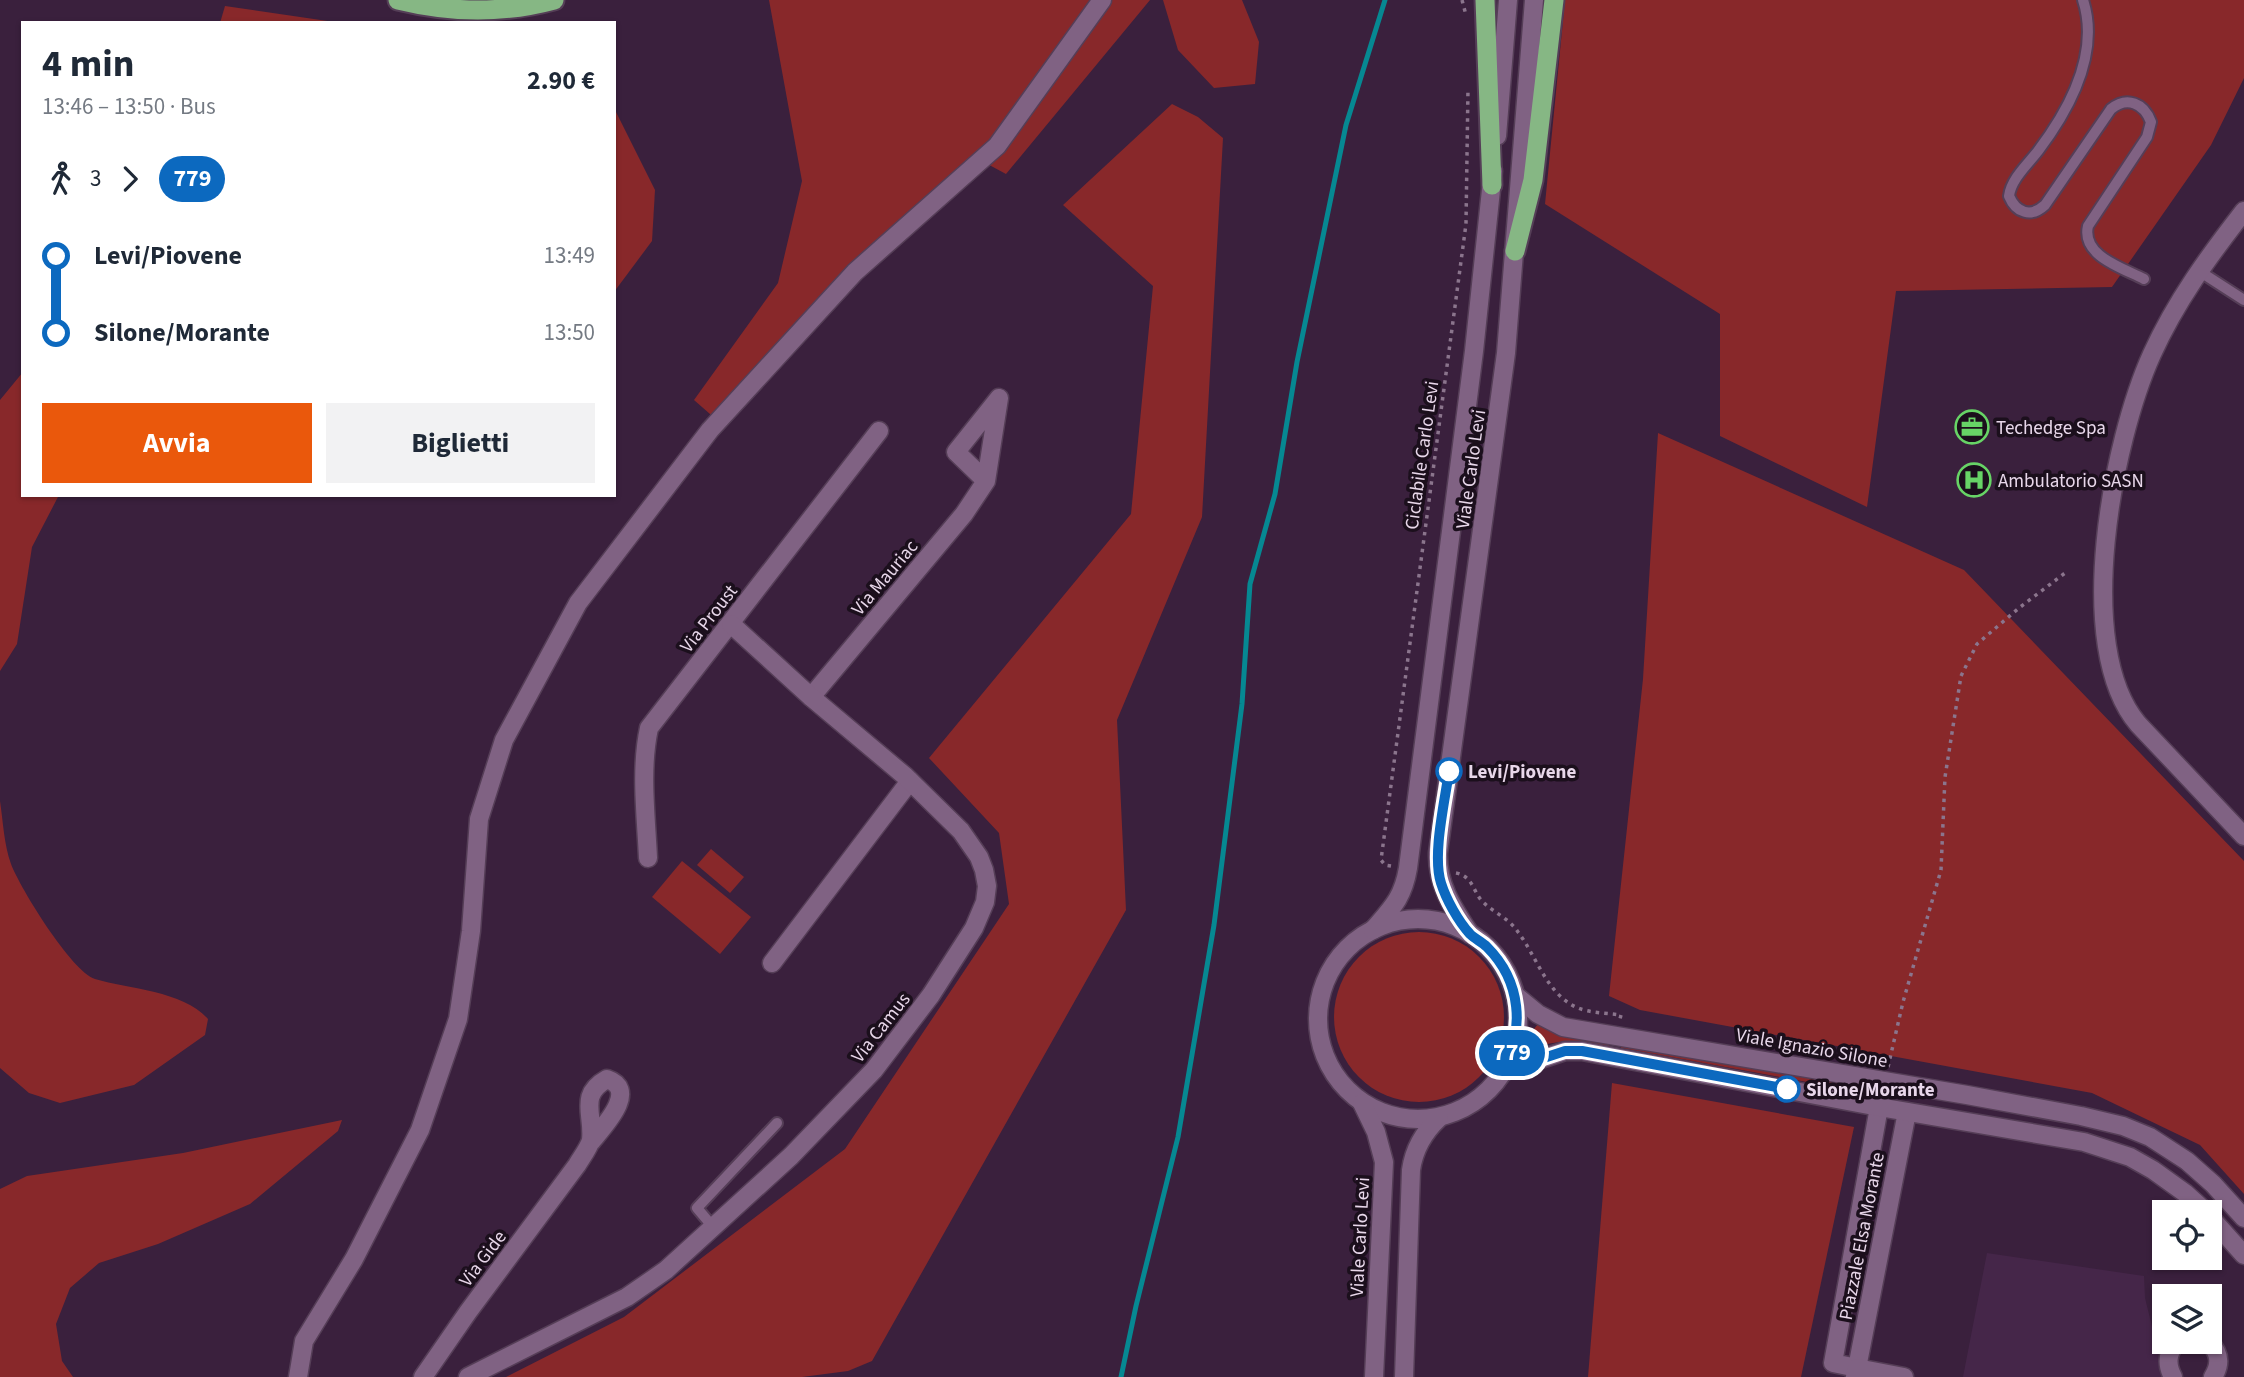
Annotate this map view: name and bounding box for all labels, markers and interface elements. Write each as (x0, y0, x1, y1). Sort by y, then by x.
text: 4 min (42, 37, 134, 91)
text: 2.90 € (527, 62, 595, 99)
text: 13:46 – 13:50 · Bus (42, 90, 216, 123)
icon: walk (42, 160, 80, 198)
icon: forward (111, 160, 149, 198)
text: 779 (173, 161, 211, 196)
text: 3 (90, 162, 101, 195)
text: Levi/Piovene (94, 237, 242, 274)
text: 13:49 (544, 239, 595, 272)
text: Silone/Morante (94, 314, 270, 351)
text: 13:50 (544, 316, 595, 349)
street label: Ciclabile Carlo Levi (1399, 379, 1446, 531)
button: Avvia (42, 403, 312, 483)
button: Biglietti (326, 403, 595, 483)
street label: Viale Carlo Levi (1450, 408, 1493, 531)
office icon: Techedge Spa (1953, 408, 1991, 446)
place label: Techedge Spa (1996, 415, 2106, 442)
hospital icon: Ambulatorio SASN (1955, 461, 1993, 499)
place label: Ambulatorio SASN (1998, 468, 2144, 495)
street label: Via Mauriac (846, 534, 925, 622)
street label: Via Proust (674, 579, 745, 659)
marker: Levi/Piovene (1436, 758, 1462, 784)
place label: Levi/Piovene (1468, 759, 1576, 786)
street label: Via Camus (845, 987, 917, 1069)
street label: Viale Ignazio Silone (1734, 1022, 1890, 1075)
line badge: 779 (1472, 1030, 1552, 1076)
text: 779 (1493, 1035, 1531, 1070)
marker: Silone/Morante (1774, 1076, 1800, 1102)
place label: Silone/Morante (1806, 1077, 1935, 1104)
street label: Piazzale Elsa Morante (1833, 1150, 1892, 1322)
street label: Viale Carlo Levi (1344, 1176, 1377, 1298)
map controls (2152, 1200, 2222, 1354)
button: locate (2152, 1200, 2222, 1270)
street label: Via Gide (453, 1225, 513, 1293)
button: layers (2152, 1284, 2222, 1354)

